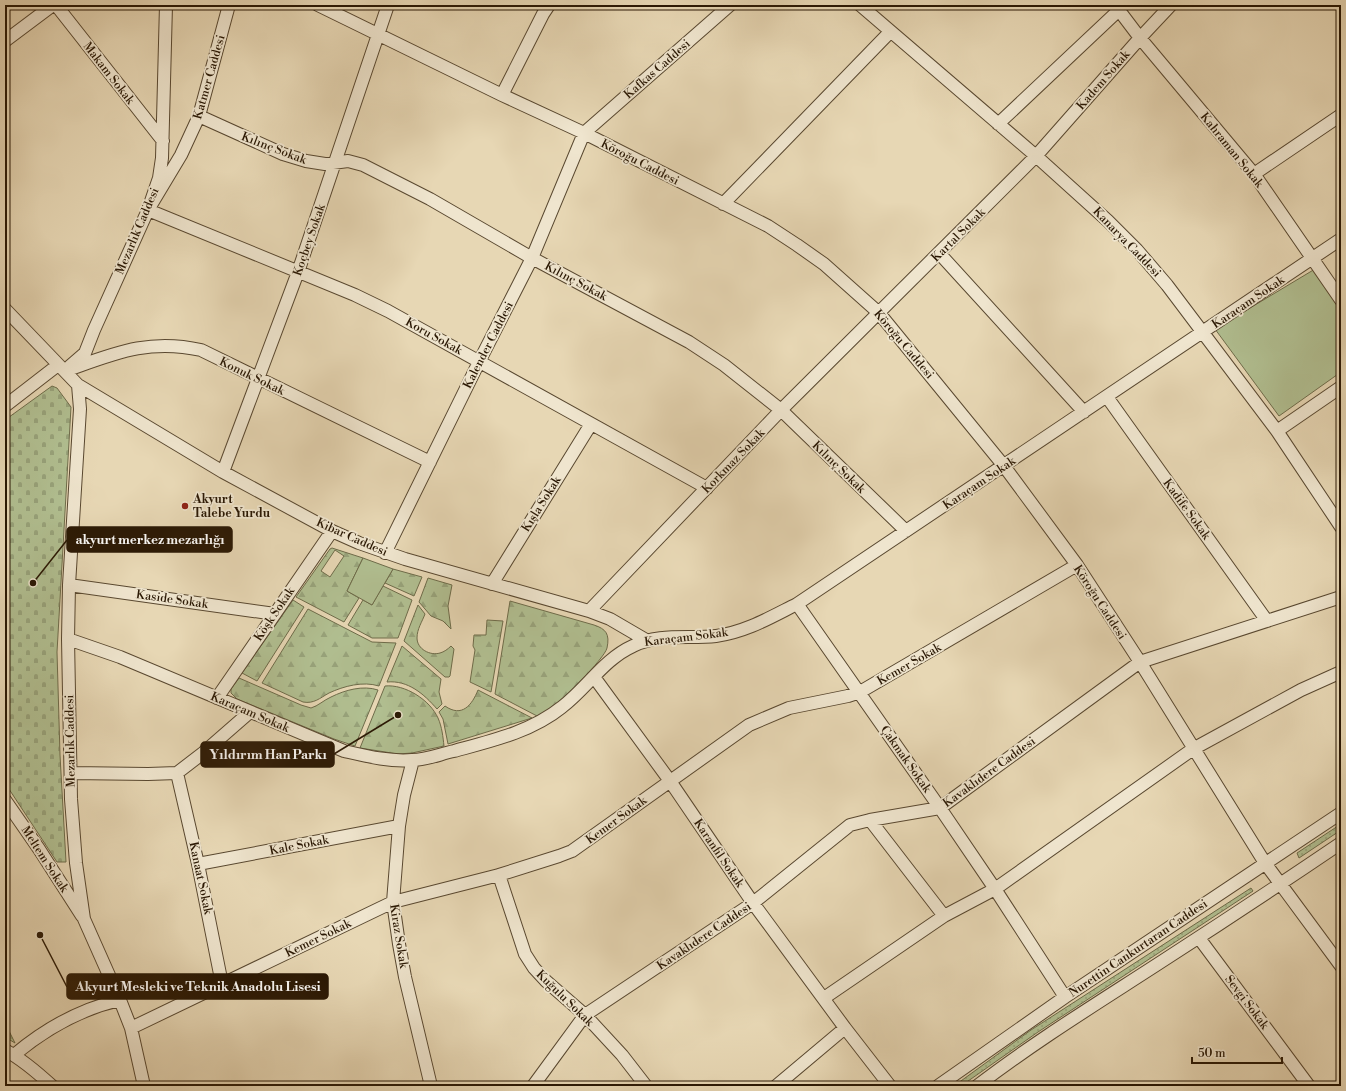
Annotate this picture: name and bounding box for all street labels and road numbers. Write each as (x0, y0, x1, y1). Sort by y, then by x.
street label: Katmer Caddesi (190, 33, 229, 121)
street label: Kafkas Caddesi (621, 36, 694, 102)
street label: Makam Sokak (80, 39, 138, 108)
street label: Kadem Sokak (1074, 47, 1134, 113)
street label: Kahraman Sokak (1197, 110, 1267, 192)
street label: Kılınç Sokak (239, 129, 309, 168)
street label: Köroğu Caddesi (598, 136, 681, 189)
street label: Mezarlık Caddesi (112, 185, 163, 277)
street label: Koçbey Sokak (290, 202, 329, 278)
street label: Kanarya Caddesi (1089, 204, 1164, 281)
street label: Kartal Sokak (928, 205, 989, 265)
street label: Kılınç Sokak (542, 259, 610, 304)
street label: Karaçam Sokak (1209, 272, 1288, 332)
street label: Kalender Caddesi (460, 299, 517, 391)
street label: Köroğu Caddesi (870, 307, 937, 382)
street label: Koru Sokak (403, 315, 466, 359)
street label: Konuk Sokak (217, 354, 288, 399)
street label: Korkmaz Sokak (699, 425, 768, 497)
street label: Kılınç Sokak (809, 438, 869, 497)
street label: Karaçam Sokak (940, 453, 1019, 513)
street label: Kışla Sokak (518, 473, 565, 535)
street label: Kadife Sokak (1160, 476, 1214, 543)
street label: Kibar Caddesi (314, 515, 390, 560)
street label: Köroğu Caddesi (1070, 562, 1129, 642)
street label: Köşk Sokak (251, 584, 298, 644)
street label: Kaside Sokak (135, 587, 210, 612)
street label: Karaçam Sokak (643, 625, 730, 650)
street label: Kemer Sokak (874, 640, 945, 689)
street label: Karaçam Sokak (208, 689, 292, 736)
street label: Mezarlık Caddesi (62, 694, 79, 788)
street label: Çakmak Sokak (877, 723, 935, 796)
street label: Kavaklıdere Caddesi (940, 734, 1039, 811)
street label: Kemer Sokak (583, 793, 650, 848)
street label: Karanfil Sokak (690, 816, 747, 891)
street label: Meltem Sokak (18, 823, 72, 896)
street label: Kale Sokak (268, 832, 331, 859)
street label: Kanaat Sokak (185, 840, 216, 917)
street label: Nurettin Cankurtaran Caddesi (1066, 896, 1210, 1000)
street label: Kavaklıdere Caddesi (654, 899, 754, 974)
street label: Kiraz Sokak (386, 903, 411, 970)
street label: Kemer Sokak (283, 916, 354, 961)
street label: Kuğulu Sokak (533, 967, 597, 1030)
street label: Sevgi Sokak (1221, 972, 1272, 1033)

